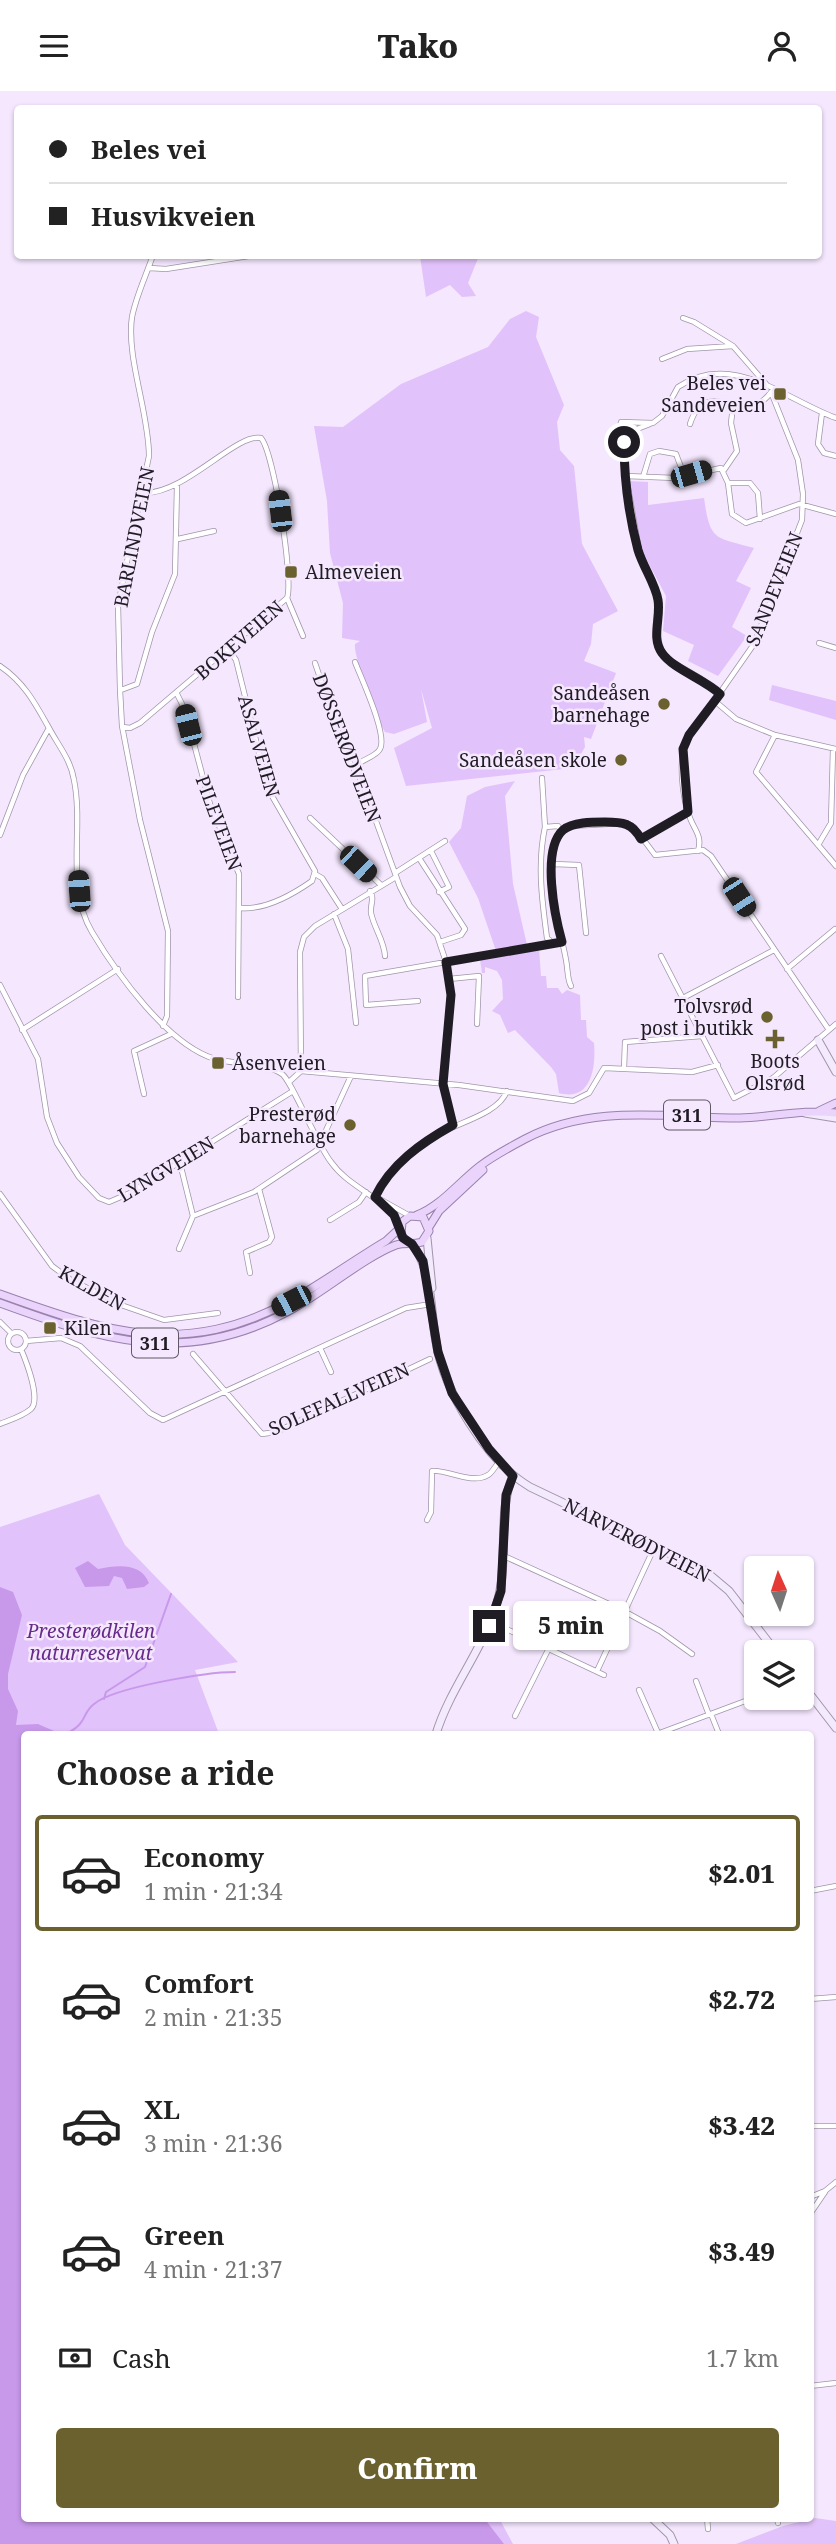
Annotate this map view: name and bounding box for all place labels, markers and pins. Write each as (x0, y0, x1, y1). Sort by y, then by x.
place label: Beles vei Sandeveien (661, 370, 766, 418)
marker: Beles vei Sandeveien (772, 386, 788, 402)
place label: Almeveien (305, 559, 402, 585)
marker: Almeveien (283, 564, 299, 580)
place label: Sandeåsen barnehage (553, 680, 650, 728)
marker: Sandeåsen barnehage (656, 696, 672, 712)
place label: Sandeåsen skole (459, 747, 607, 773)
marker: Sandeåsen skole (613, 752, 629, 768)
place label: Tolvsrød post i butikk (640, 993, 754, 1041)
marker: Tolvsrød post i butikk (759, 1009, 775, 1025)
marker: Boots Olsrød (767, 1031, 783, 1047)
place label: Boots Olsrød (745, 1048, 805, 1096)
place label: Åsenveien (232, 1050, 326, 1076)
marker: Åsenveien (210, 1055, 226, 1071)
place label: Presterød barnehage (239, 1101, 336, 1149)
marker: Presterød barnehage (342, 1117, 358, 1133)
place label: Kilen (64, 1315, 112, 1341)
marker: Kilen (42, 1320, 58, 1336)

